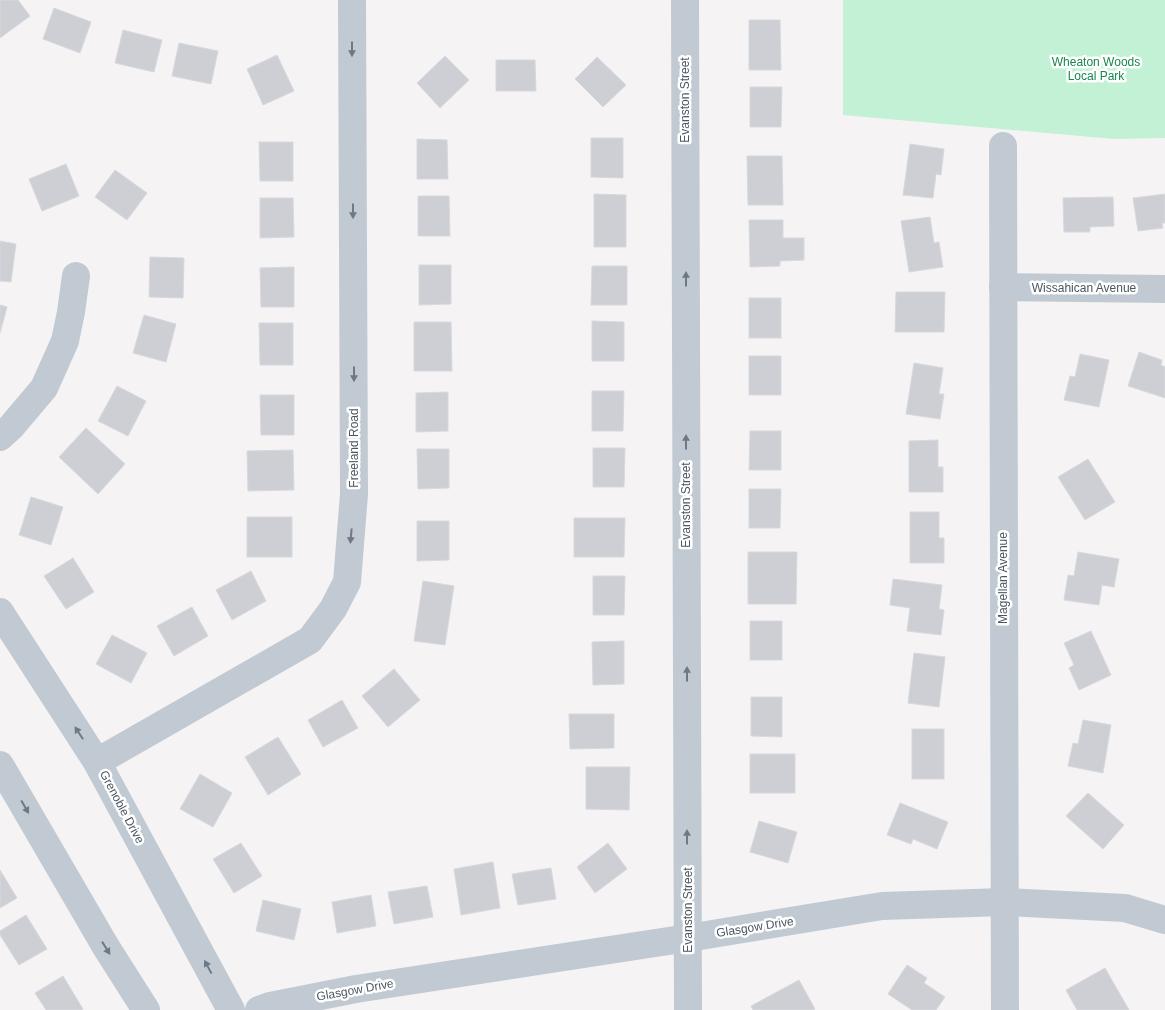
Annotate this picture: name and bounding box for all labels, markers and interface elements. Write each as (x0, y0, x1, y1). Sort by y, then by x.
one-way arrow (348, 41, 356, 57)
park label: Wheaton Woods Local Park (1052, 55, 1140, 83)
street label: Evanston Street (678, 57, 692, 143)
one-way arrow (349, 203, 357, 219)
one-way arrow (682, 271, 690, 287)
street label: Wissahican Avenue (1032, 281, 1137, 295)
one-way arrow (350, 366, 358, 382)
street label: Freeland Road (347, 408, 361, 488)
one-way arrow (682, 434, 690, 450)
street label: Evanston Street (679, 462, 693, 548)
one-way arrow (346, 528, 354, 544)
street label: Magellan Avenue (996, 532, 1010, 624)
one-way arrow (683, 666, 691, 682)
one-way arrow (74, 726, 83, 740)
street label: Grenoble Drive (97, 768, 147, 846)
one-way arrow (20, 801, 29, 814)
one-way arrow (683, 829, 691, 845)
street label: Evanston Street (681, 867, 695, 953)
street label: Glasgow Drive (715, 914, 795, 940)
one-way arrow (101, 941, 111, 954)
one-way arrow (204, 960, 212, 974)
street label: Glasgow Drive (315, 976, 395, 1004)

